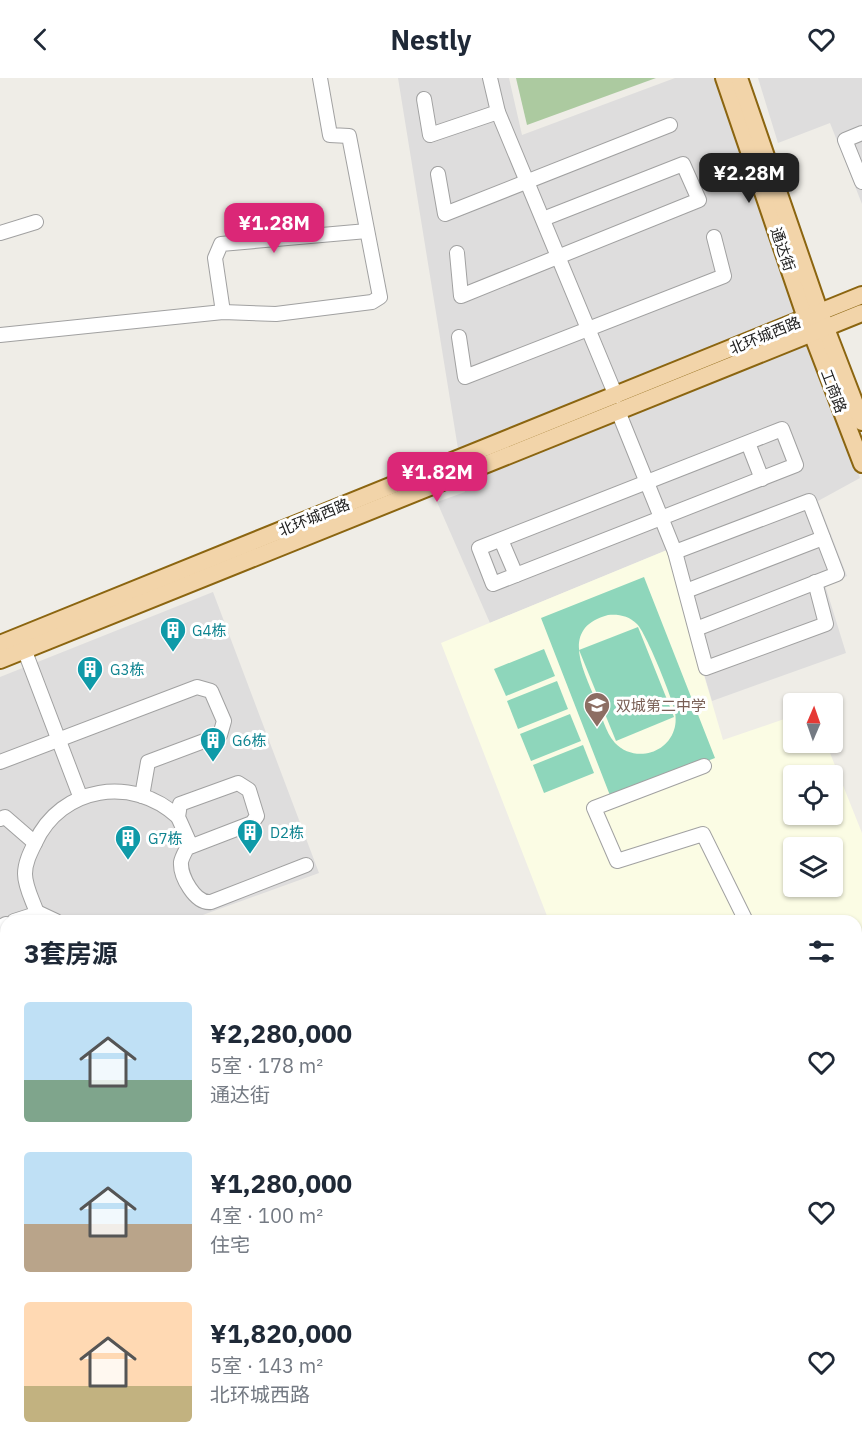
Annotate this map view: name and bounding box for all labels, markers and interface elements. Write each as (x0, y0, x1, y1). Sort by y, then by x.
text: Nestly (391, 22, 471, 57)
icon: back (24, 23, 57, 56)
icon: heart (805, 23, 838, 56)
pin: ¥2.28M (700, 153, 798, 204)
text: ¥2.28M (713, 159, 785, 186)
pin: ¥1.28M (225, 203, 323, 254)
text: ¥1.28M (238, 209, 310, 236)
street label: 通达街 (767, 225, 799, 273)
street label: 北环城西路 (727, 312, 803, 358)
street label: 工商路 (817, 367, 851, 415)
pin: ¥1.82M (388, 452, 486, 503)
text: ¥1.82M (401, 458, 473, 485)
street label: 北环城西路 (276, 494, 352, 540)
building icon: G4栋 (158, 615, 188, 653)
place label: G4栋 (192, 621, 226, 640)
building icon: G3栋 (75, 654, 105, 692)
place label: G3栋 (110, 660, 144, 679)
school or university icon: 双城第二中学 (582, 690, 612, 728)
north arrow (783, 693, 843, 753)
map controls (783, 693, 843, 897)
place label: 双城第二中学 (616, 696, 706, 715)
building icon: G6栋 (198, 725, 228, 763)
place label: G6栋 (232, 731, 266, 750)
button: locate (783, 765, 843, 825)
building icon: D2栋 (235, 817, 265, 855)
building icon: G7栋 (113, 823, 143, 861)
place label: D2栋 (270, 823, 304, 842)
place label: G7栋 (148, 829, 182, 848)
button: layers (783, 837, 843, 897)
icon: filters (805, 935, 838, 968)
text: 3套房源 (24, 936, 118, 970)
text: ¥2,280,000 (210, 1016, 352, 1050)
icon: home (72, 1026, 144, 1098)
icon: heart (805, 1046, 838, 1079)
text: 5室 · 178 m² (210, 1052, 323, 1079)
text: 通达街 (210, 1081, 270, 1108)
text: ¥1,280,000 (210, 1166, 352, 1200)
icon: home (72, 1176, 144, 1248)
icon: heart (805, 1196, 838, 1229)
text: 4室 · 100 m² (210, 1202, 323, 1229)
text: 住宅 (210, 1231, 250, 1258)
text: ¥1,820,000 (210, 1316, 352, 1350)
icon: home (72, 1326, 144, 1398)
icon: heart (805, 1346, 838, 1379)
text: 5室 · 143 m² (210, 1352, 323, 1379)
text: 北环城西路 (210, 1381, 310, 1408)

